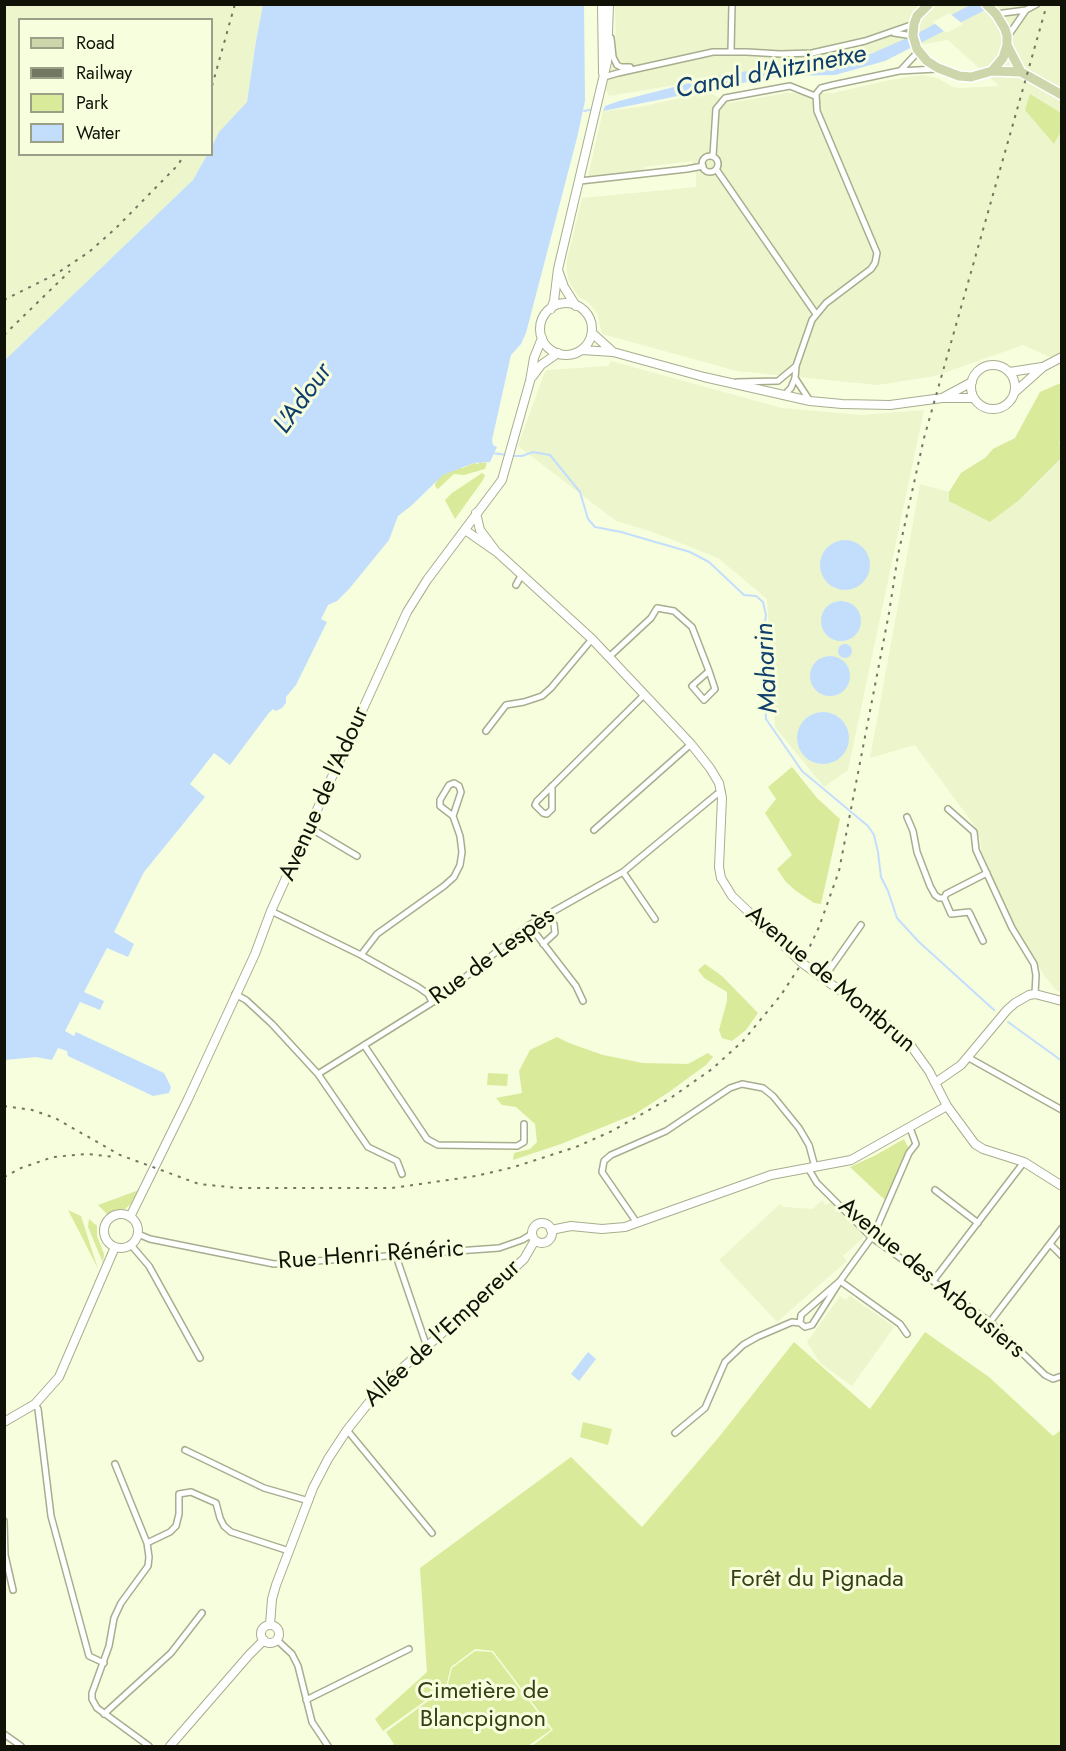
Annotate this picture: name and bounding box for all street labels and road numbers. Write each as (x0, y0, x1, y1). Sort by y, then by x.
street label: Avenue de l'Adour (274, 703, 376, 885)
street label: Avenue de Montbrun (739, 900, 921, 1060)
street label: Rue de Lespès (425, 902, 561, 1012)
street label: Avenue des Arbousiers (832, 1193, 1030, 1365)
street label: Rue Henri Rénéric (277, 1235, 465, 1277)
street label: Allée de l'Empereur (359, 1254, 527, 1414)

